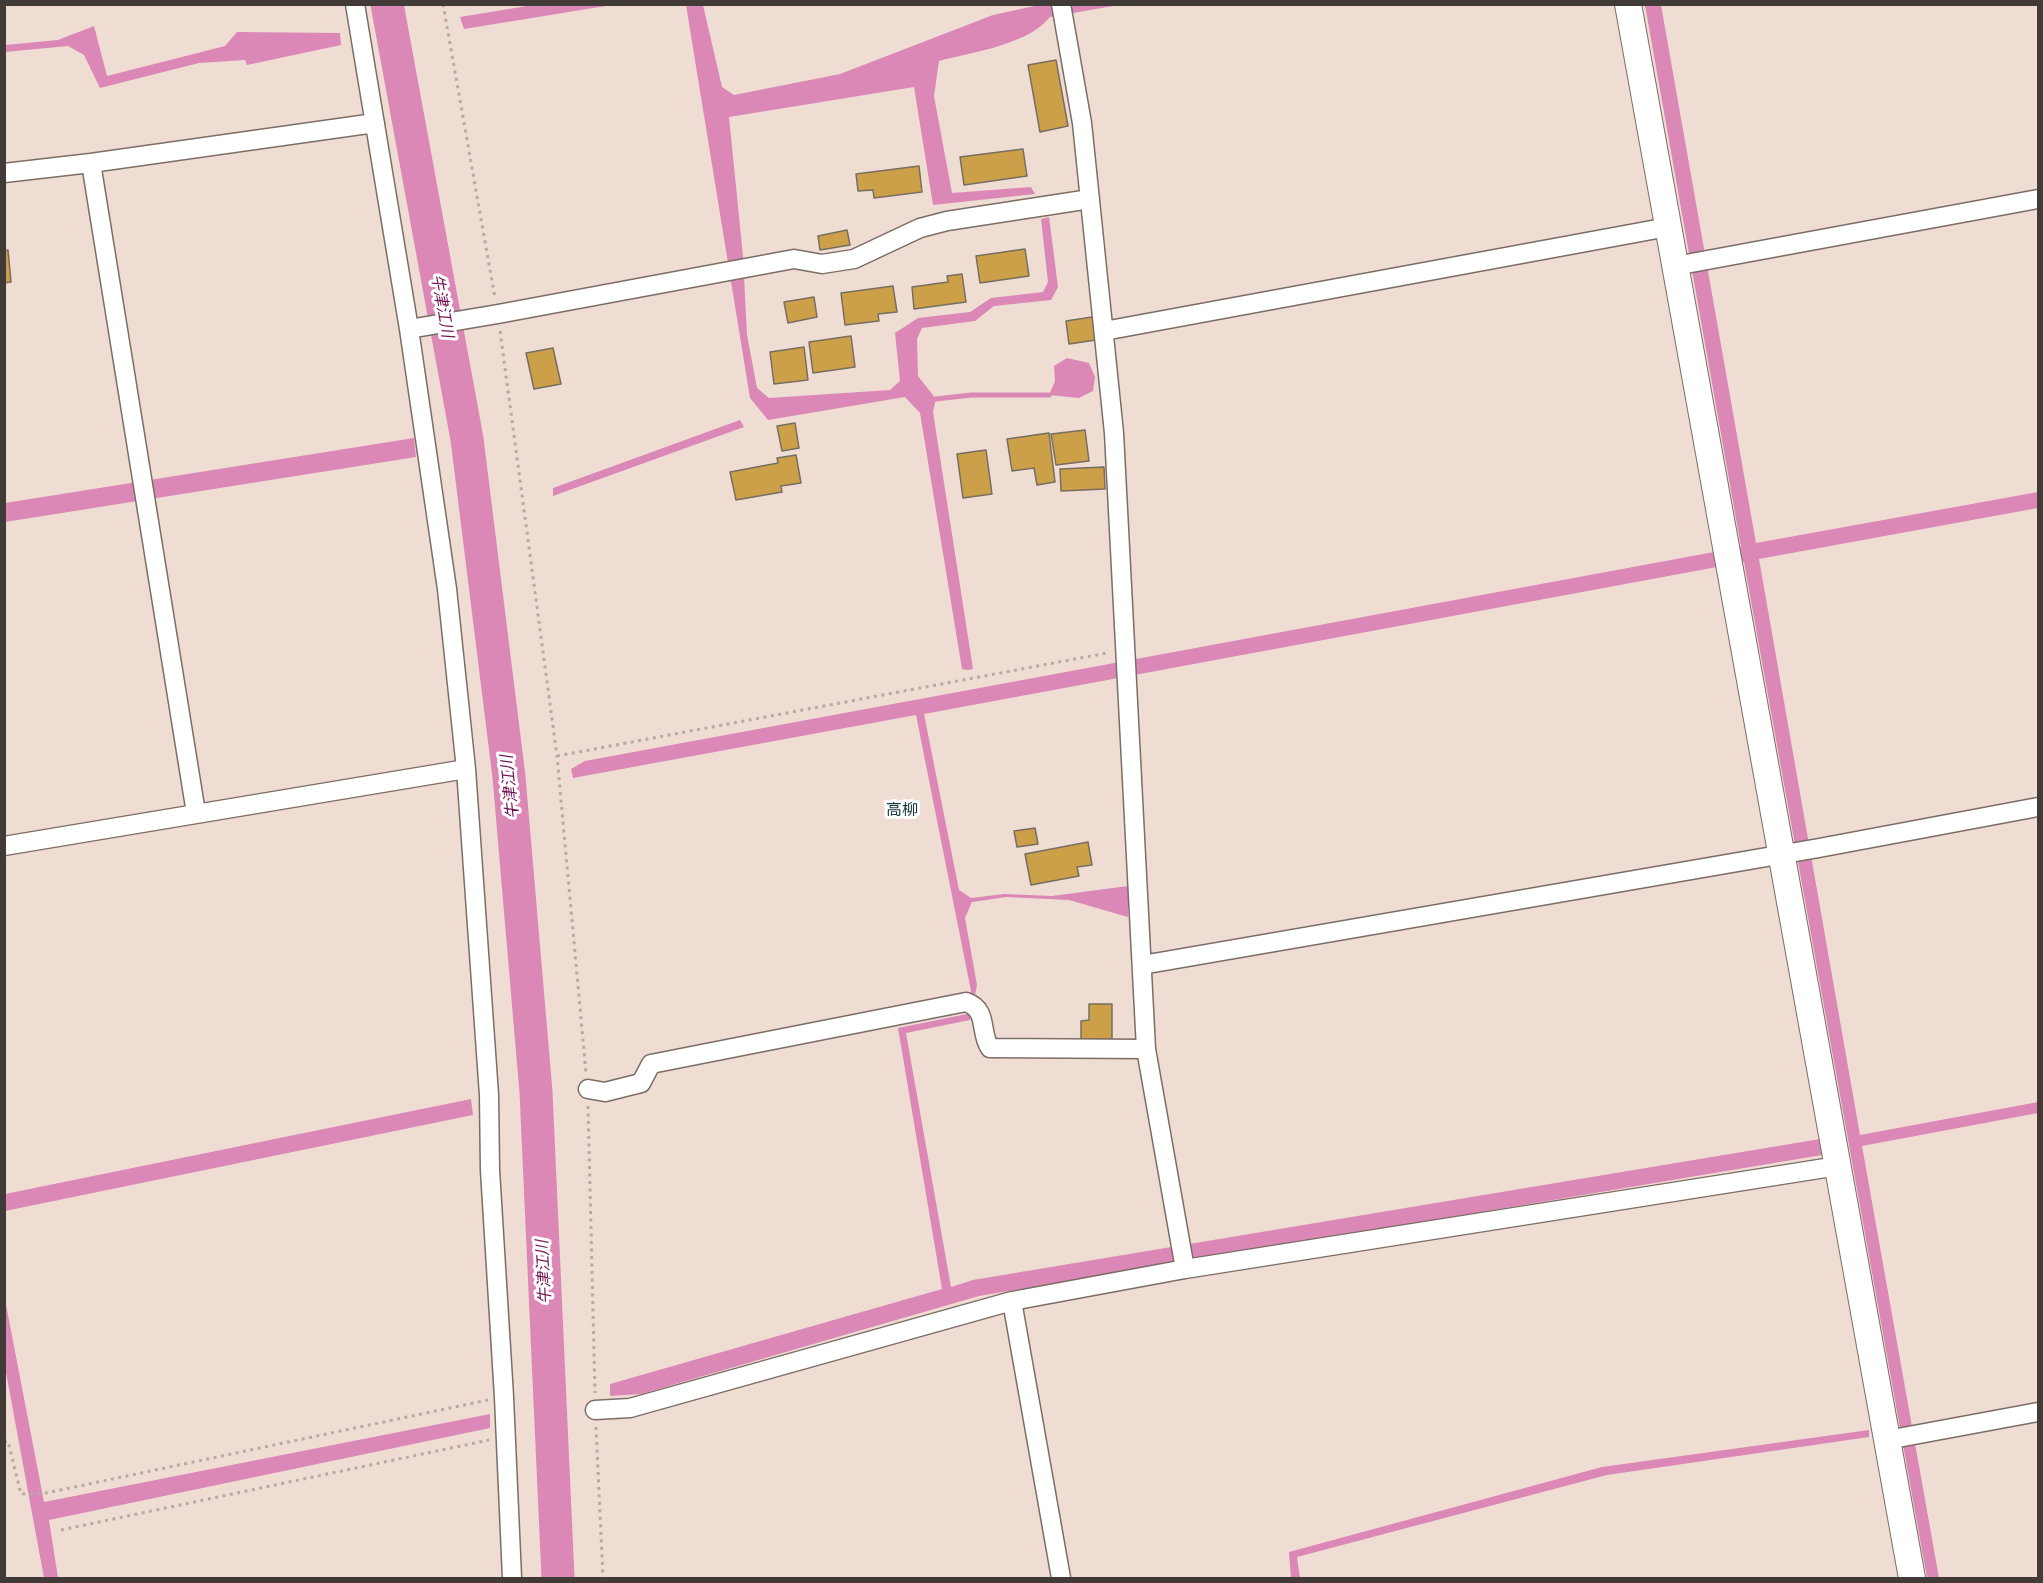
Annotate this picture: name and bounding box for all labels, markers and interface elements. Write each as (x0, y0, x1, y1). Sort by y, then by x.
water label: 牛津江川 (427, 273, 457, 339)
water label: 牛津江川 (497, 754, 523, 820)
district label: 高柳 (886, 800, 918, 820)
water label: 牛津江川 (533, 1240, 555, 1304)

